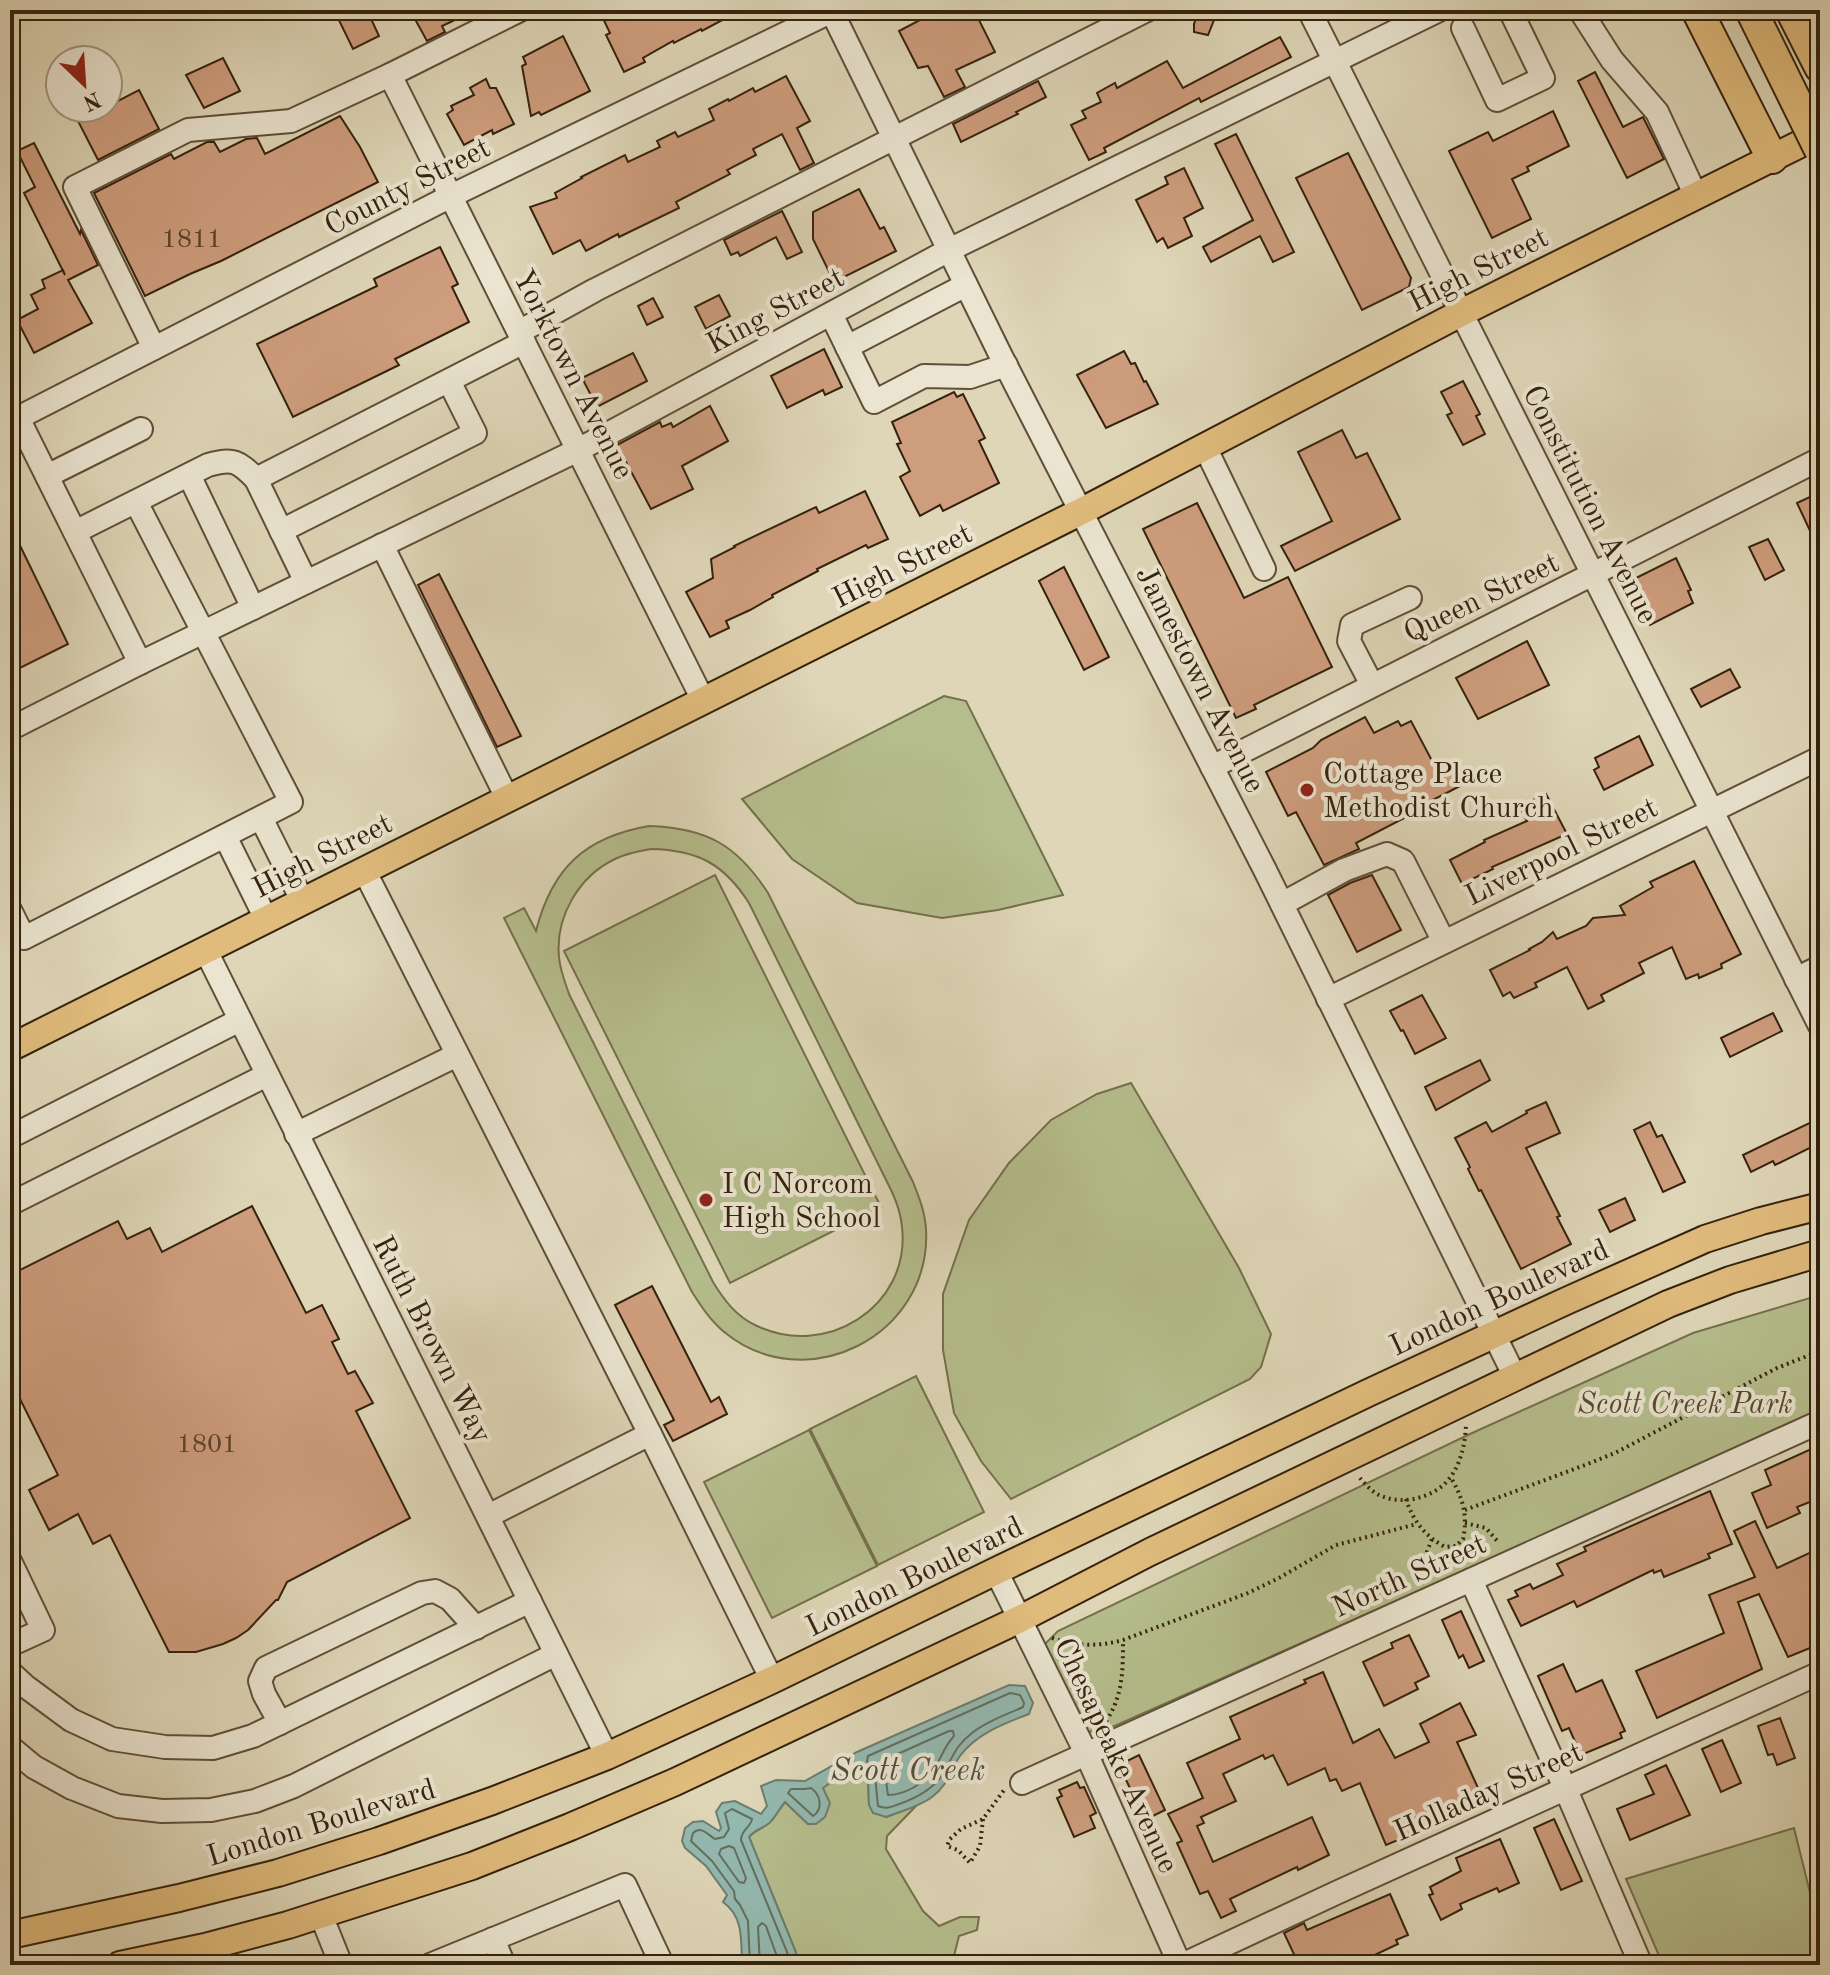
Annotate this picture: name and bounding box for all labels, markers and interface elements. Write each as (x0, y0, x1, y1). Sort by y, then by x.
north arrow (44, 44, 124, 124)
text: N (79, 87, 104, 114)
street label: County Street (320, 133, 496, 242)
street label: High Street (1404, 223, 1554, 319)
house number: 1811 (162, 227, 222, 253)
street label: King Street (702, 263, 850, 360)
street label: Yorktown Avenue (507, 265, 638, 484)
street label: Constitution Avenue (1516, 381, 1662, 629)
street label: High Street (828, 519, 978, 615)
street label: Queen Street (1399, 548, 1564, 649)
street label: Jamestown Avenue (1129, 562, 1269, 798)
place label: Cottage Place Methodist Church (1323, 760, 1553, 824)
marker: Cottage Place Methodist Church (1298, 781, 1316, 799)
street label: Liverpool Street (1461, 793, 1663, 912)
street label: High Street (248, 809, 398, 905)
place label: I C Norcom High School (722, 1170, 881, 1234)
marker: I C Norcom High School (697, 1191, 715, 1209)
street label: Ruth Brown Way (366, 1232, 496, 1448)
street label: London Boulevard (1386, 1235, 1614, 1363)
park label: Scott Creek Park (1577, 1390, 1793, 1420)
house number: 1801 (177, 1432, 237, 1458)
street label: London Boulevard (802, 1512, 1028, 1643)
street label: North Street (1328, 1530, 1491, 1624)
street label: Chesapeake Avenue (1048, 1634, 1183, 1878)
street label: Holladay Street (1390, 1738, 1588, 1848)
water label: Scott Creek (831, 1756, 985, 1788)
street label: London Boulevard (204, 1775, 440, 1873)

